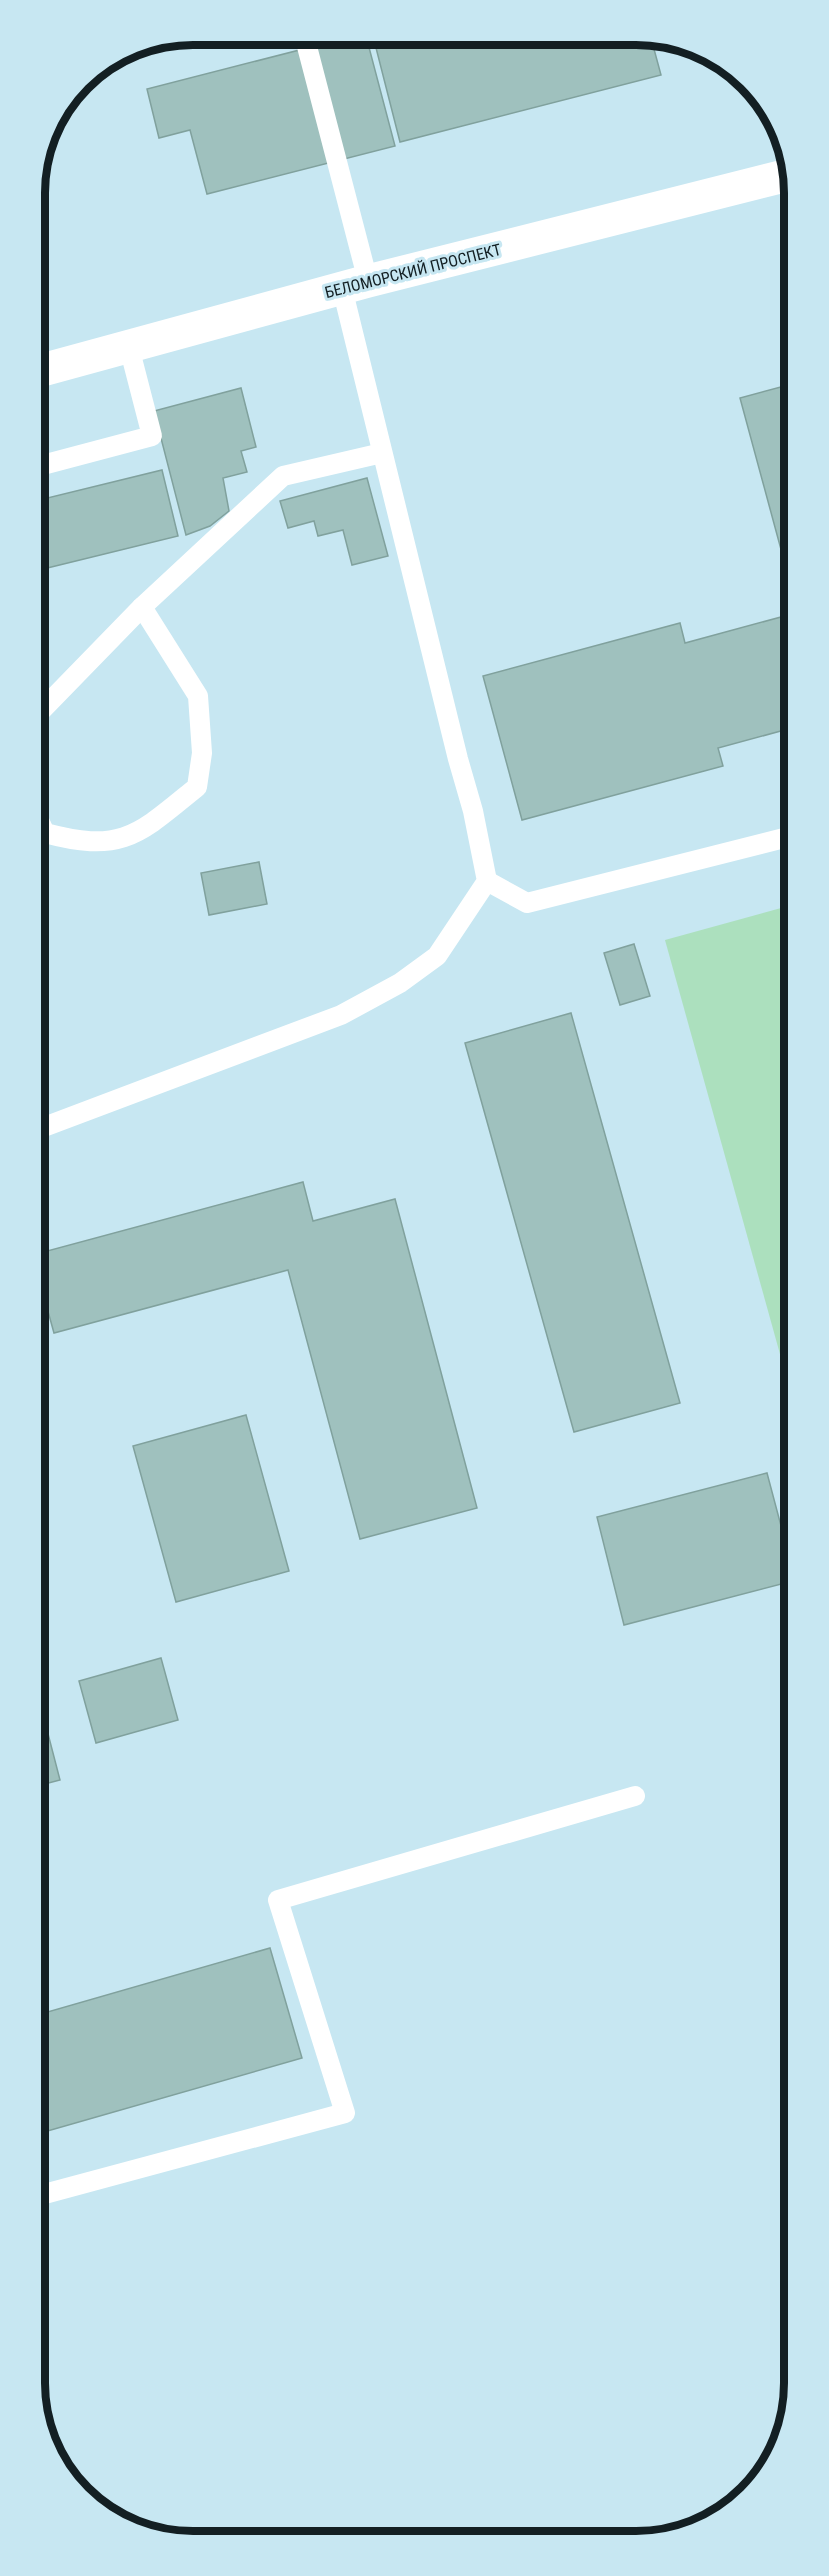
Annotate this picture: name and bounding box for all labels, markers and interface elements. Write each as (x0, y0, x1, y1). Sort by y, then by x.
street label: БЕЛОМОРСКИЙ ПРОСПЕКТ (323, 240, 503, 302)

